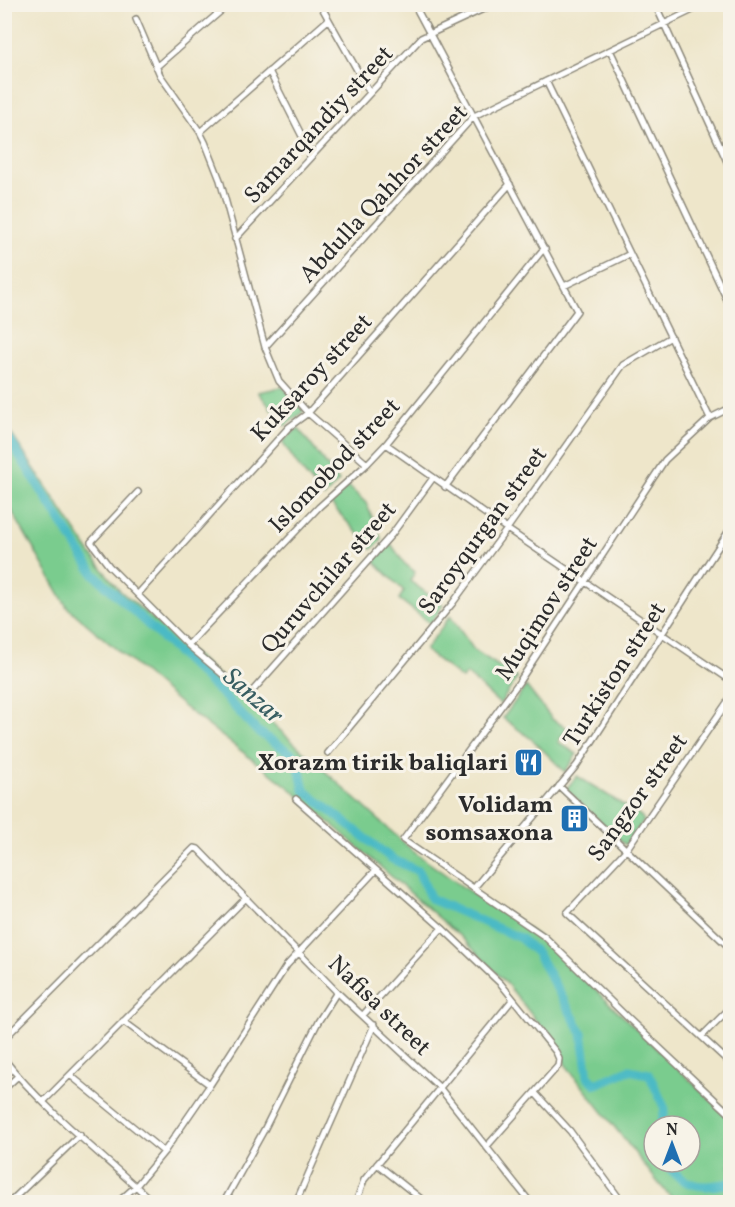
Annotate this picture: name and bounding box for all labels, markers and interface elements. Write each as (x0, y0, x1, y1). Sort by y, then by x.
street label: Samarqandiy street (237, 39, 402, 212)
street label: Abdulla Qahhor street (292, 97, 477, 291)
street label: Kuksaroy street (244, 307, 381, 450)
street label: Islomobod street (262, 391, 409, 542)
street label: Saroyqurgan street (411, 440, 556, 622)
street label: Quruvchilar street (254, 495, 405, 662)
street label: Muqimov street (488, 530, 607, 688)
street label: Turkiston street (556, 596, 675, 754)
water label: Sanzar (214, 660, 291, 733)
street label: Sangzor street (580, 727, 697, 869)
restaurant icon: Xorazm tirik baliqlari (513, 746, 545, 778)
place label: Xorazm tirik baliqlari (258, 747, 508, 781)
place label: Volidam somsaxona (425, 789, 553, 851)
building icon: Volidam somsaxona (558, 802, 590, 834)
street label: Nafisa street (319, 948, 438, 1064)
north arrow (642, 1114, 702, 1174)
text: N (666, 1120, 678, 1142)

